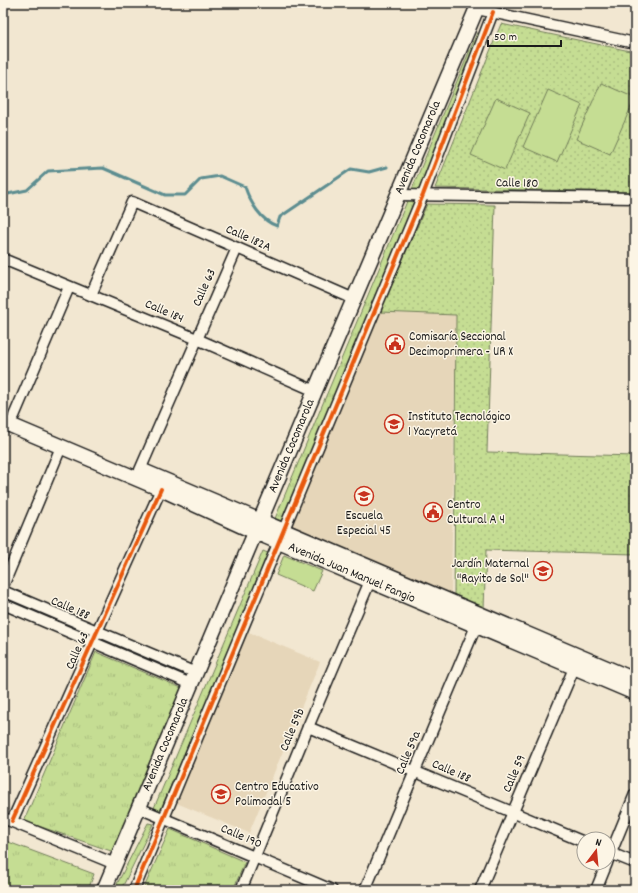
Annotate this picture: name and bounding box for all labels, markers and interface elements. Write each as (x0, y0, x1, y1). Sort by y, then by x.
scale bar (488, 22, 561, 48)
text: 50 m (494, 29, 517, 46)
street label: Avenida Cocomarola (390, 97, 446, 197)
street label: Calle 180 (496, 174, 538, 194)
street label: Calle 182A (222, 221, 274, 257)
street label: Calle 63 (188, 266, 222, 310)
street label: Calle 184 (141, 295, 187, 329)
place label: Comisaría Seccional Decimoprimera - UR X (409, 328, 513, 362)
public building icon: Comisaría Seccional Decimoprimera - UR X (384, 333, 406, 355)
street label: Avenida Cocomarola (263, 395, 320, 496)
place label: Instituto Tecnológico 1 Yacyretá (408, 408, 511, 442)
school or university icon: Instituto Tecnológico 1 Yacyretá (383, 413, 405, 435)
school or university icon: Escuela Especial 45 (353, 485, 375, 507)
place label: Centro Cultural A 4 (447, 496, 505, 530)
public building icon: Centro Cultural A 4 (422, 501, 444, 523)
place label: Escuela Especial 45 (337, 507, 391, 541)
street label: Avenida Juan Manuel Fangio (285, 538, 418, 608)
place label: Jardín Maternal "Rayito de Sol" (452, 555, 529, 589)
school or university icon: Jardín Maternal "Rayito de Sol" (532, 560, 554, 582)
street label: Calle 188 (48, 592, 92, 626)
street label: Calle 63 (61, 629, 95, 673)
street label: Avenida Cocomarola (137, 694, 194, 794)
street label: Calle 59b (275, 705, 311, 754)
street label: Calle 59a (391, 728, 427, 778)
street label: Calle 59 (499, 752, 531, 796)
street label: Calle 188 (429, 755, 473, 789)
place label: Centro Educativo Polimodal 5 (235, 778, 319, 812)
school or university icon: Centro Educativo Polimodal 5 (210, 783, 232, 805)
street label: Calle 190 (217, 820, 265, 854)
north arrow (576, 831, 616, 871)
text: N (593, 835, 604, 852)

